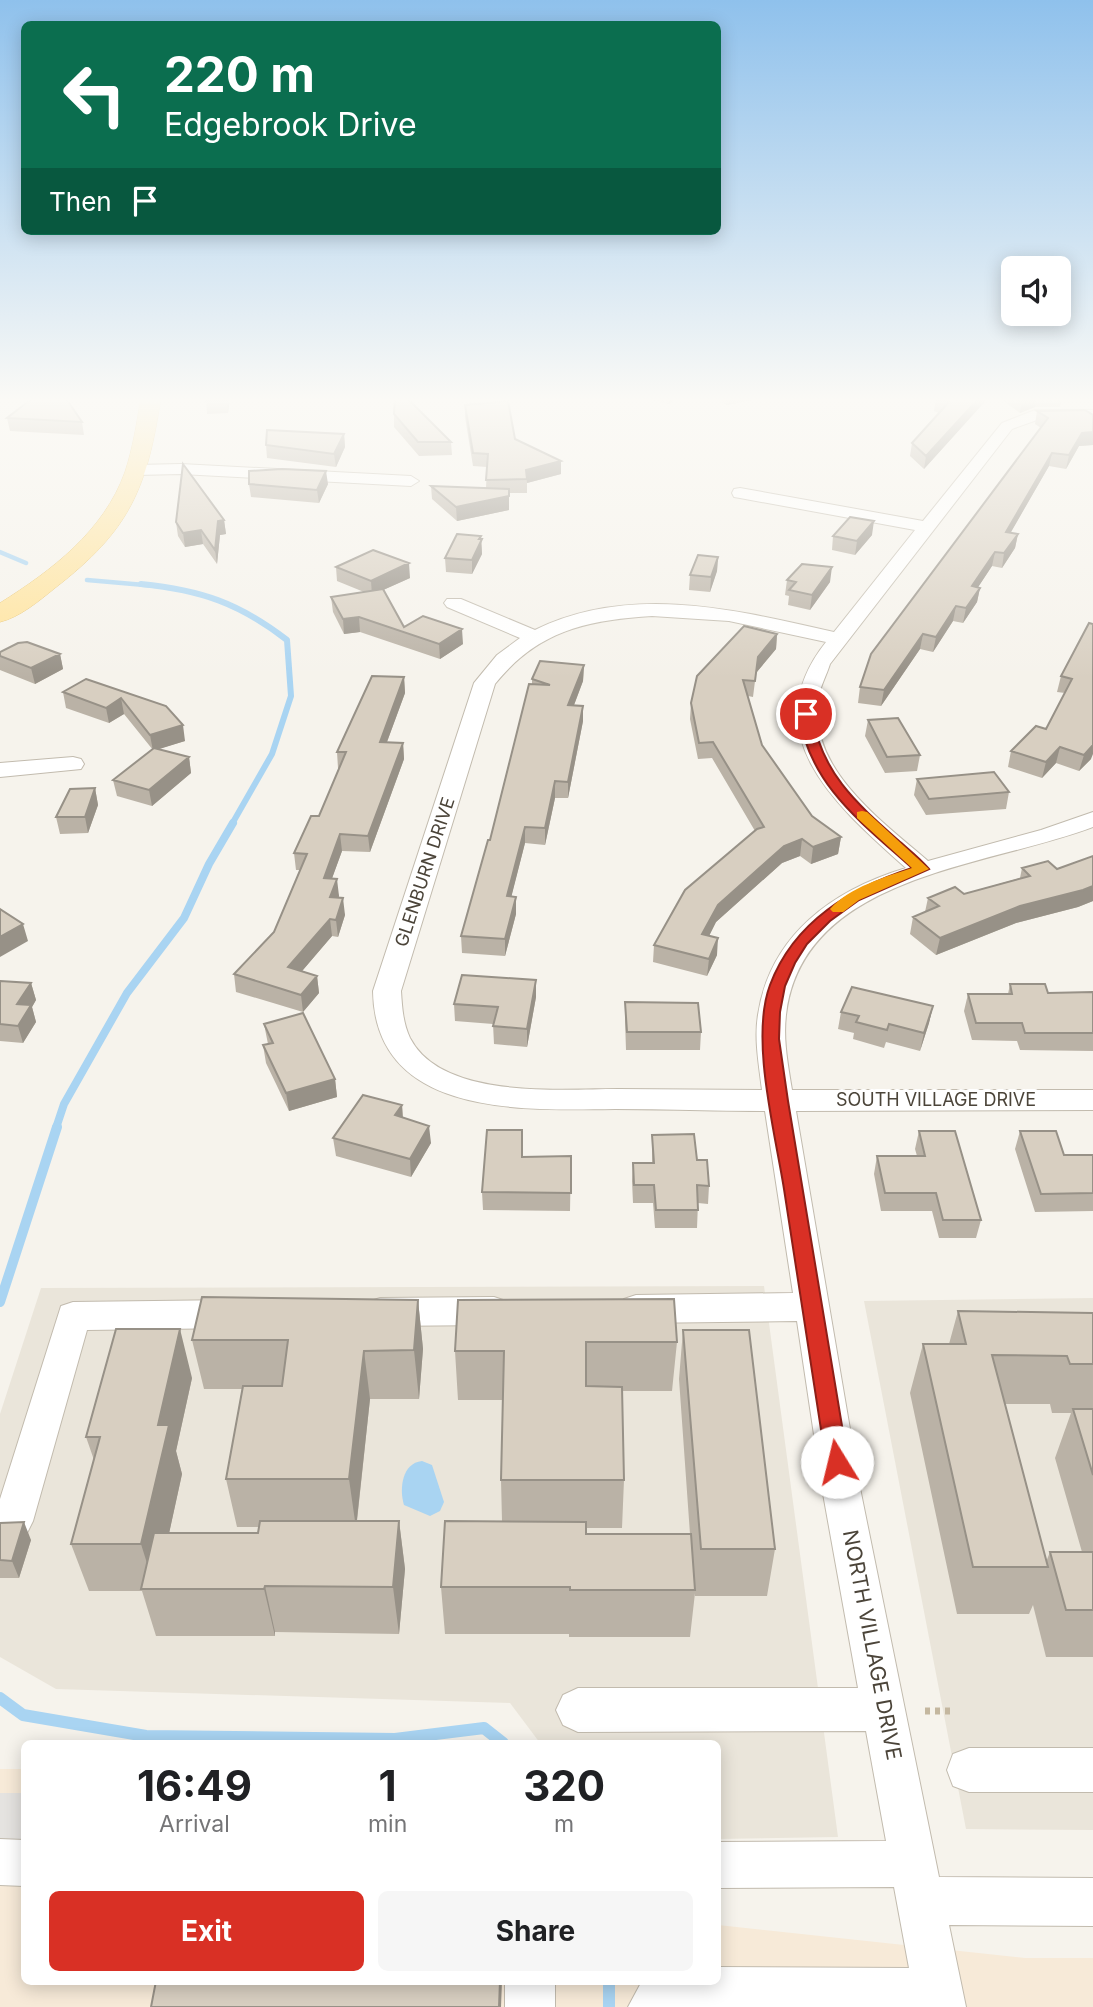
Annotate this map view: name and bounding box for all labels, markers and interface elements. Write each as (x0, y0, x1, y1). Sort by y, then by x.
text: 220 m (164, 45, 315, 104)
icon: left (49, 49, 140, 140)
text: Edgebrook Drive (164, 105, 417, 144)
icon: arrive (126, 182, 164, 220)
text: Then (49, 186, 112, 217)
map controls (1001, 256, 1071, 326)
button: sound (1001, 256, 1071, 326)
pin (776, 684, 836, 744)
icon: arrive (787, 695, 825, 733)
street label: GLENBURN DRIVE (390, 794, 459, 949)
street label: SOUTH VILLAGE DRIVE (836, 1089, 1036, 1110)
position arrow (800, 1425, 874, 1499)
street label: NORTH VILLAGE DRIVE (838, 1528, 907, 1762)
text: 16:49 (137, 1760, 252, 1811)
text: 1 (379, 1760, 397, 1811)
text: 320 (523, 1760, 605, 1811)
text: Arrival (159, 1810, 230, 1838)
text: min (368, 1810, 407, 1838)
text: m (554, 1810, 574, 1838)
button: Exit (49, 1891, 364, 1971)
button: Share (378, 1891, 693, 1971)

